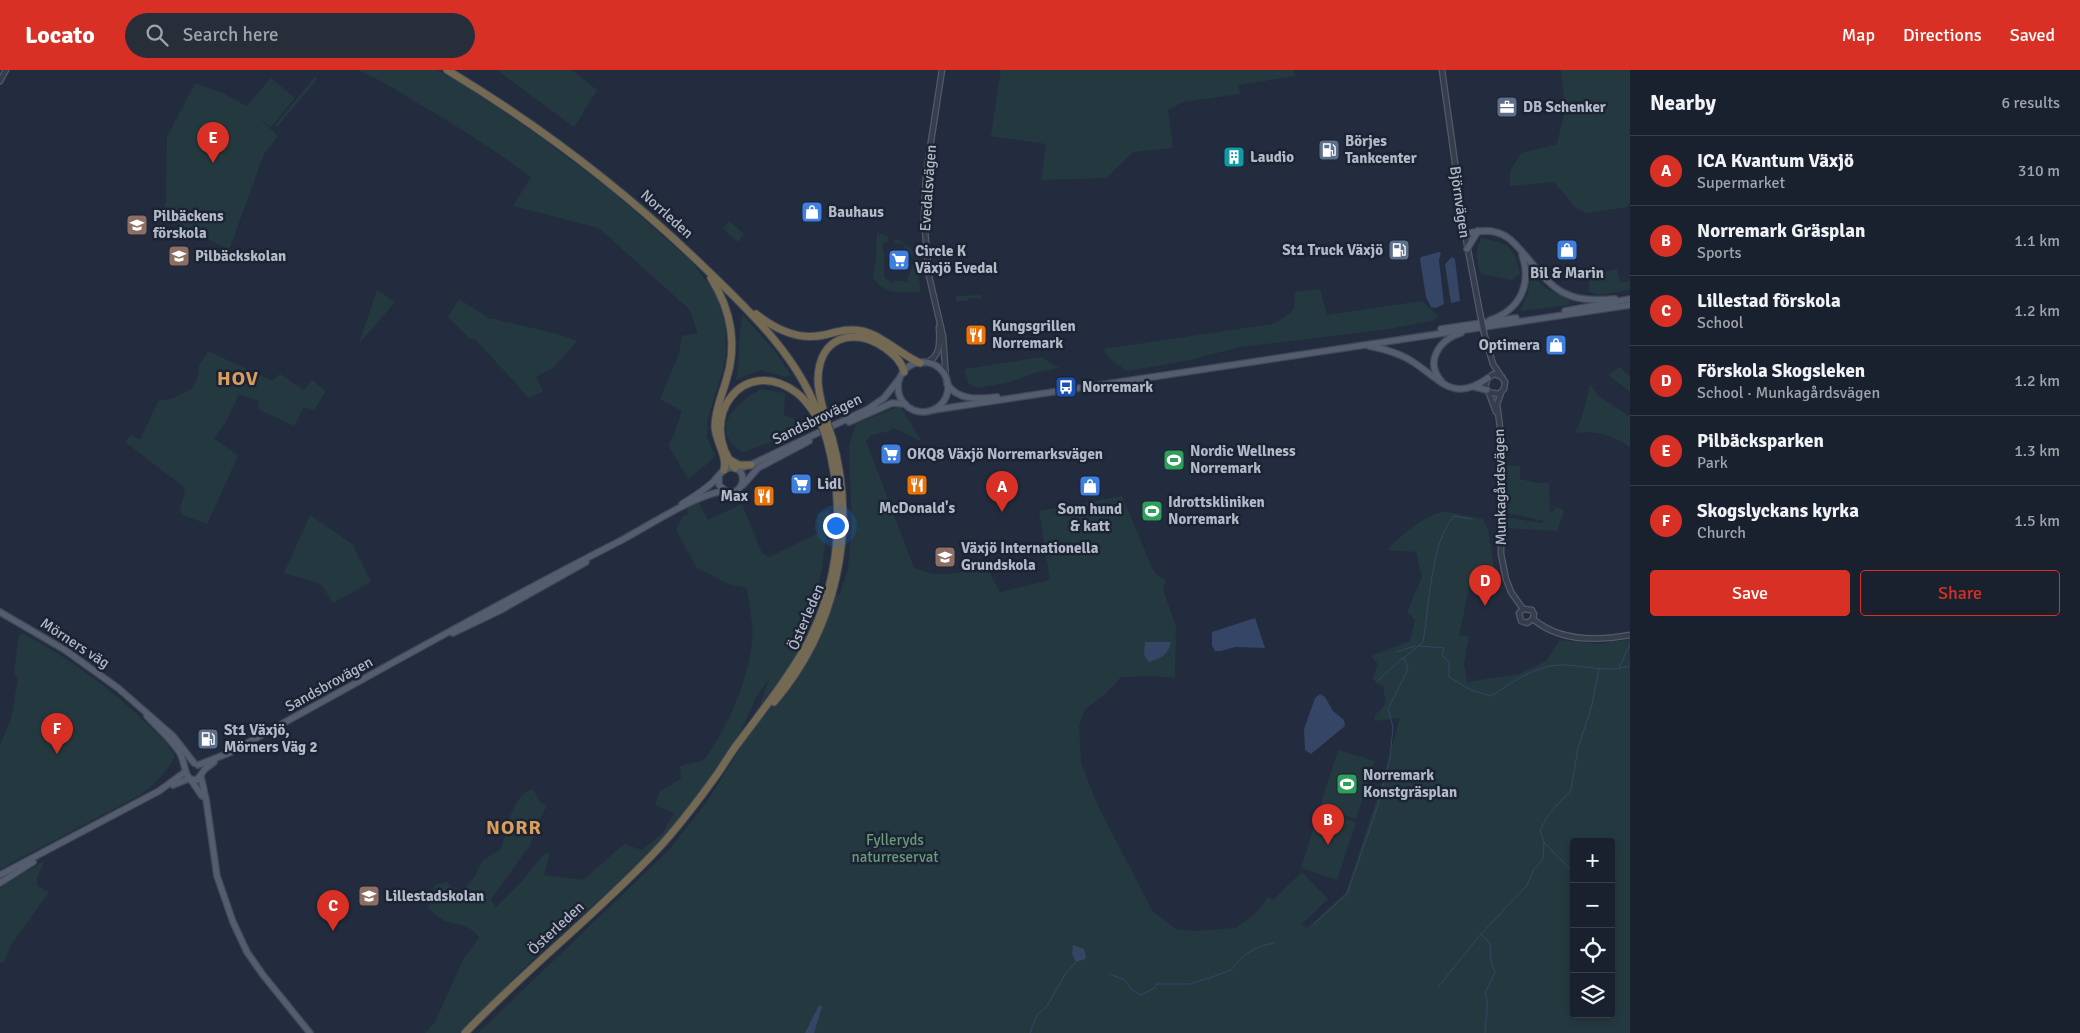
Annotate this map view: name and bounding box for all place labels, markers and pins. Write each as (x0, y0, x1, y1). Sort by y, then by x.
office icon: DB Schenker (1495, 95, 1519, 119)
place label: DB Schenker (1523, 98, 1606, 116)
pin: E (197, 122, 229, 163)
place label: Börjes Tankcenter (1345, 132, 1417, 167)
fuel station icon: Börjes Tankcenter (1317, 138, 1341, 162)
building icon: Laudio (1222, 145, 1246, 169)
place label: Laudio (1250, 148, 1294, 166)
shop icon: Bauhaus (800, 200, 824, 224)
place label: Bauhaus (828, 203, 884, 221)
place label: Pilbäckens förskola (152, 207, 224, 242)
school or university icon: Pilbäckens förskola (125, 213, 149, 237)
fuel station icon: St1 Truck Växjö (1387, 238, 1411, 262)
shop icon: Bil & Marin (1555, 238, 1579, 262)
place label: St1 Truck Växjö (1282, 241, 1383, 259)
place label: Circle K Växjö Evedal (915, 242, 998, 277)
school or university icon: Pilbäckskolan (167, 244, 191, 268)
place label: Pilbäckskolan (195, 247, 286, 265)
supermarket icon: Circle K Växjö Evedal (887, 248, 911, 272)
place label: Bil & Marin (1530, 264, 1604, 282)
place label: Kungsgrillen Norremark (992, 317, 1076, 352)
restaurant icon: Kungsgrillen Norremark (964, 323, 988, 347)
shop icon: Optimera (1544, 333, 1568, 357)
place label: Optimera (1479, 336, 1540, 354)
bus stop icon: Norremark (1054, 375, 1078, 399)
place label: Norremark (1082, 378, 1153, 396)
supermarket icon: OKQ8 Växjö Norremarksvägen (879, 442, 903, 466)
place label: Nordic Wellness Norremark (1190, 442, 1296, 477)
place label: OKQ8 Växjö Norremarksvägen (907, 445, 1103, 463)
sports icon: Nordic Wellness Norremark (1162, 448, 1186, 472)
pin: A (986, 471, 1018, 512)
supermarket icon: Lidl (789, 472, 813, 496)
restaurant icon: McDonald's (905, 473, 929, 497)
shop icon: Som hund & katt (1078, 474, 1102, 498)
place label: Lidl (817, 475, 842, 493)
restaurant icon: Max (752, 484, 776, 508)
place label: Max (721, 487, 749, 505)
place label: Idrottskliniken Norremark (1168, 493, 1265, 528)
place label: McDonald's (879, 499, 955, 517)
sports icon: Idrottskliniken Norremark (1140, 499, 1164, 523)
place label: Som hund & katt (1058, 500, 1122, 535)
place label: Växjö Internationella Grundskola (961, 539, 1099, 574)
school or university icon: Växjö Internationella Grundskola (933, 545, 957, 569)
pin: D (1469, 565, 1501, 606)
pin: F (41, 713, 73, 754)
place label: St1 Växjö, Mörners Väg 2 (224, 721, 317, 756)
fuel station icon: St1 Växjö, Mörners Väg 2 (196, 727, 220, 751)
place label: Norremark Konstgräsplan (1363, 766, 1457, 801)
sports icon: Norremark Konstgräsplan (1335, 772, 1359, 796)
pin: B (1312, 804, 1344, 845)
school or university icon: Lillestadskolan (357, 884, 381, 908)
place label: Lillestadskolan (385, 887, 484, 905)
pin: C (317, 890, 349, 931)

